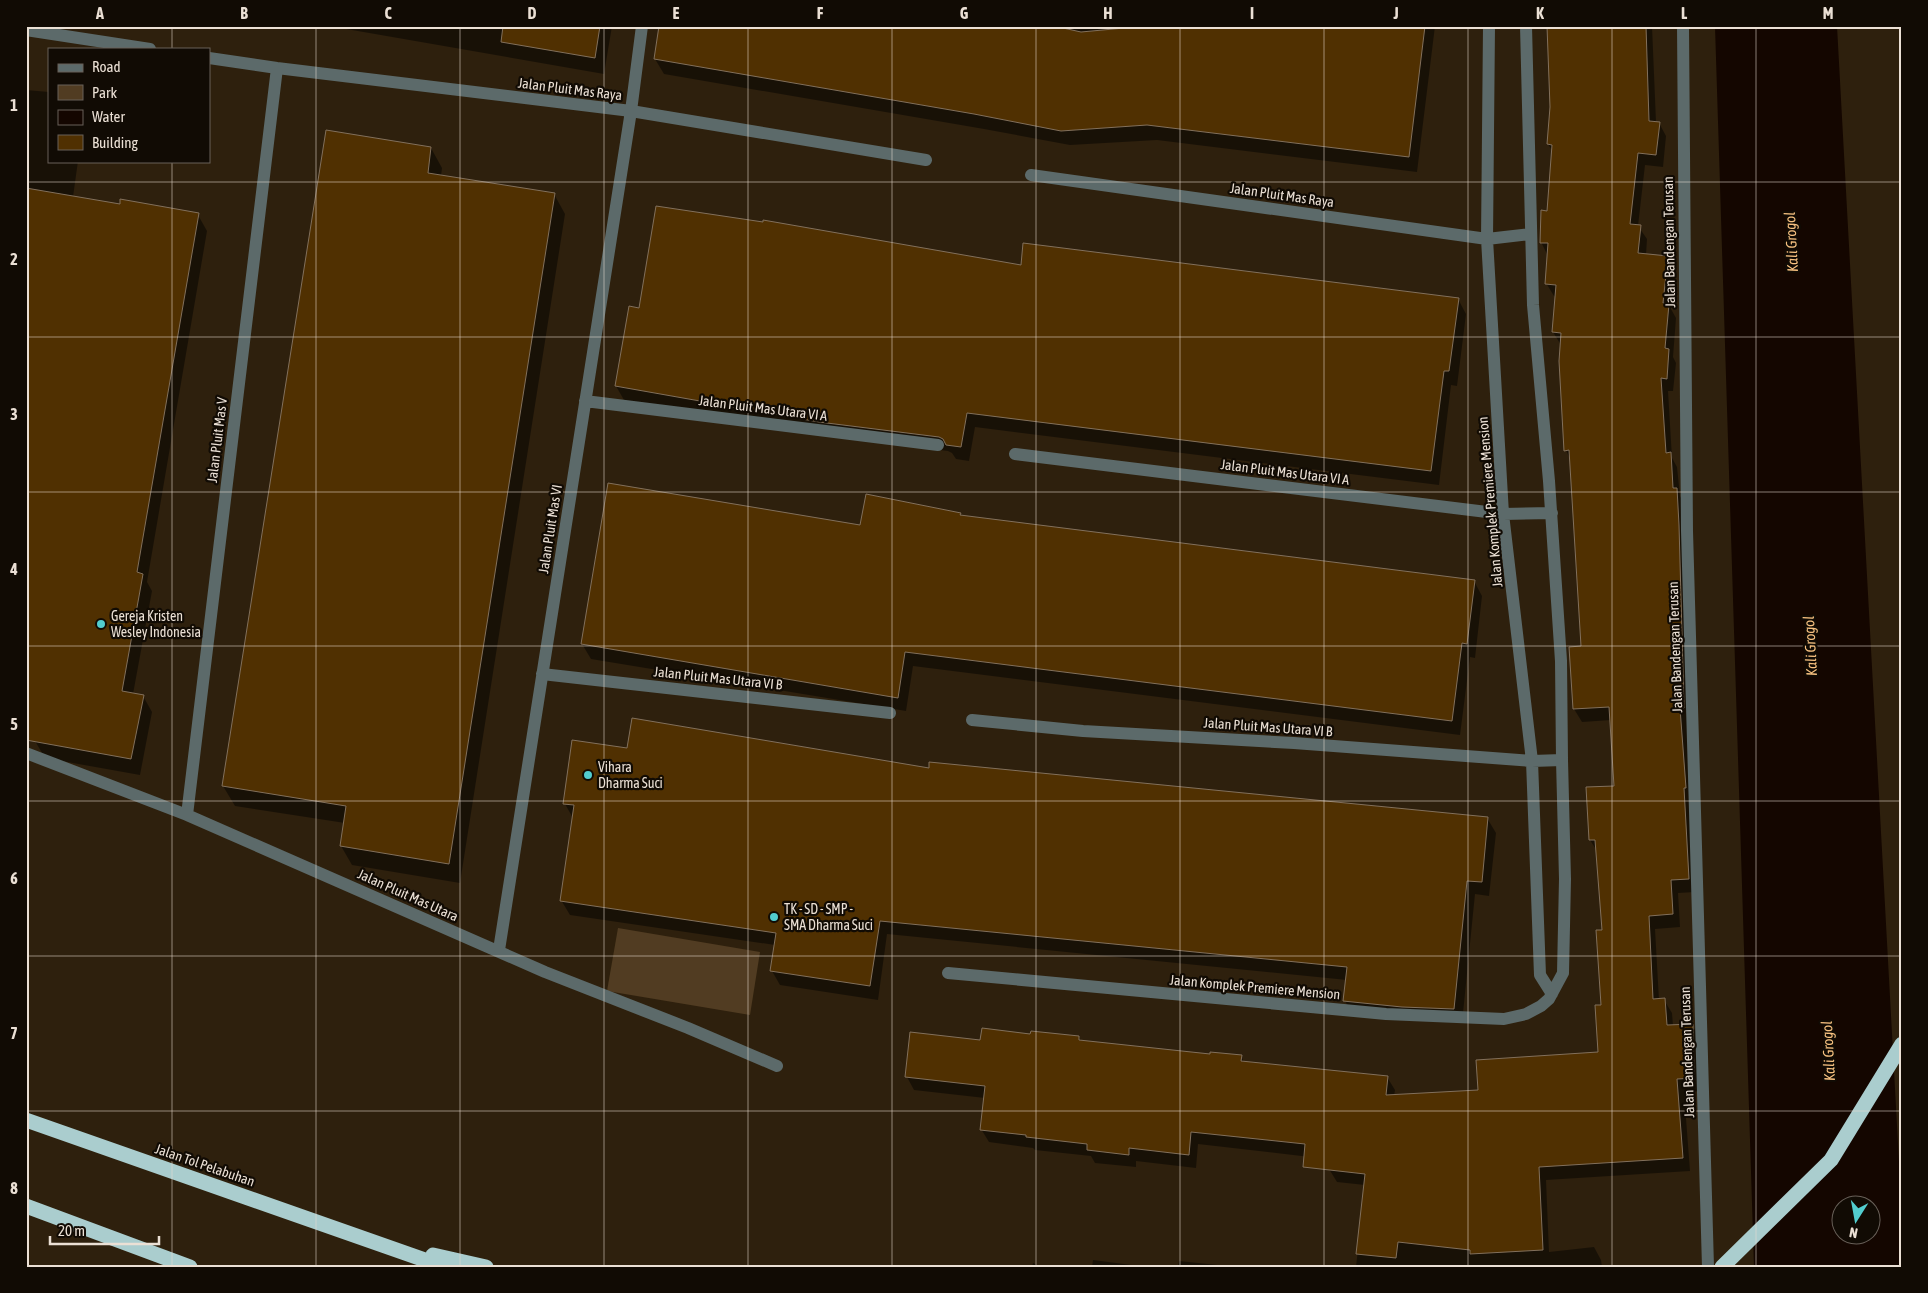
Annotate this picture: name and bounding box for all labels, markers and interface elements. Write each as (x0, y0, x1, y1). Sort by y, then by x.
text: A (95, 4, 104, 22)
text: B (240, 4, 248, 22)
text: C (384, 4, 392, 22)
text: D (528, 4, 537, 22)
text: E (673, 4, 680, 22)
text: F (817, 4, 824, 22)
text: G (960, 4, 969, 22)
text: H (1103, 4, 1113, 22)
text: I (1250, 4, 1254, 22)
text: J (1392, 4, 1399, 22)
text: K (1536, 4, 1544, 22)
text: L (1681, 4, 1688, 22)
text: M (1823, 4, 1833, 22)
legend (48, 48, 210, 162)
text: Road (92, 58, 121, 75)
street label: Jalan Pluit Mas Raya (517, 75, 623, 103)
text: Park (92, 84, 117, 101)
text: 1 (10, 96, 18, 114)
text: Water (92, 108, 125, 125)
text: Building (92, 134, 138, 151)
street label: Jalan Bandengan Terusan (1660, 176, 1678, 308)
street label: Jalan Pluit Mas Raya (1229, 180, 1335, 210)
water label: Kali Grogol (1781, 211, 1801, 273)
text: 2 (10, 250, 18, 268)
street label: Jalan Pluit Mas Utara VI A (698, 392, 828, 424)
street label: Jalan Pluit Mas V (204, 396, 230, 484)
text: 3 (10, 405, 18, 423)
street label: Jalan Komplek Premiere Mension (1475, 416, 1505, 588)
street label: Jalan Pluit Mas Utara VI A (1220, 456, 1350, 488)
street label: Jalan Pluit Mas VI (535, 483, 565, 575)
text: 4 (9, 560, 18, 578)
street label: Jalan Bandengan Terusan (1665, 581, 1685, 713)
place label: Gereja Kristen Wesley Indonesia (111, 608, 201, 640)
water label: Kali Grogol (1800, 615, 1820, 677)
marker: Gereja Kristen Wesley Indonesia (95, 618, 107, 630)
street label: Jalan Pluit Mas Utara VI B (653, 663, 783, 693)
text: 5 (10, 715, 18, 733)
street label: Jalan Pluit Mas Utara VI B (1203, 715, 1333, 740)
place label: Vihara Dharma Suci (598, 759, 663, 791)
marker: Vihara Dharma Suci (582, 769, 594, 781)
street label: Jalan Pluit Mas Utara (355, 866, 461, 924)
text: 6 (10, 869, 18, 887)
place label: TK - SD - SMP - SMA Dharma Suci (784, 901, 873, 933)
marker: TK - SD - SMP - SMA Dharma Suci (768, 911, 780, 923)
street label: Jalan Komplek Premiere Mension (1169, 972, 1341, 1002)
street label: Jalan Bandengan Terusan (1677, 986, 1697, 1118)
water label: Kali Grogol (1818, 1020, 1838, 1082)
text: 7 (10, 1024, 18, 1042)
street label: Jalan Tol Pelabuhan (153, 1140, 257, 1190)
text: 8 (10, 1179, 18, 1197)
north arrow (1830, 1196, 1880, 1246)
scale bar (50, 1213, 159, 1245)
text: 20 m (58, 1222, 85, 1239)
text: N (1848, 1224, 1859, 1241)

